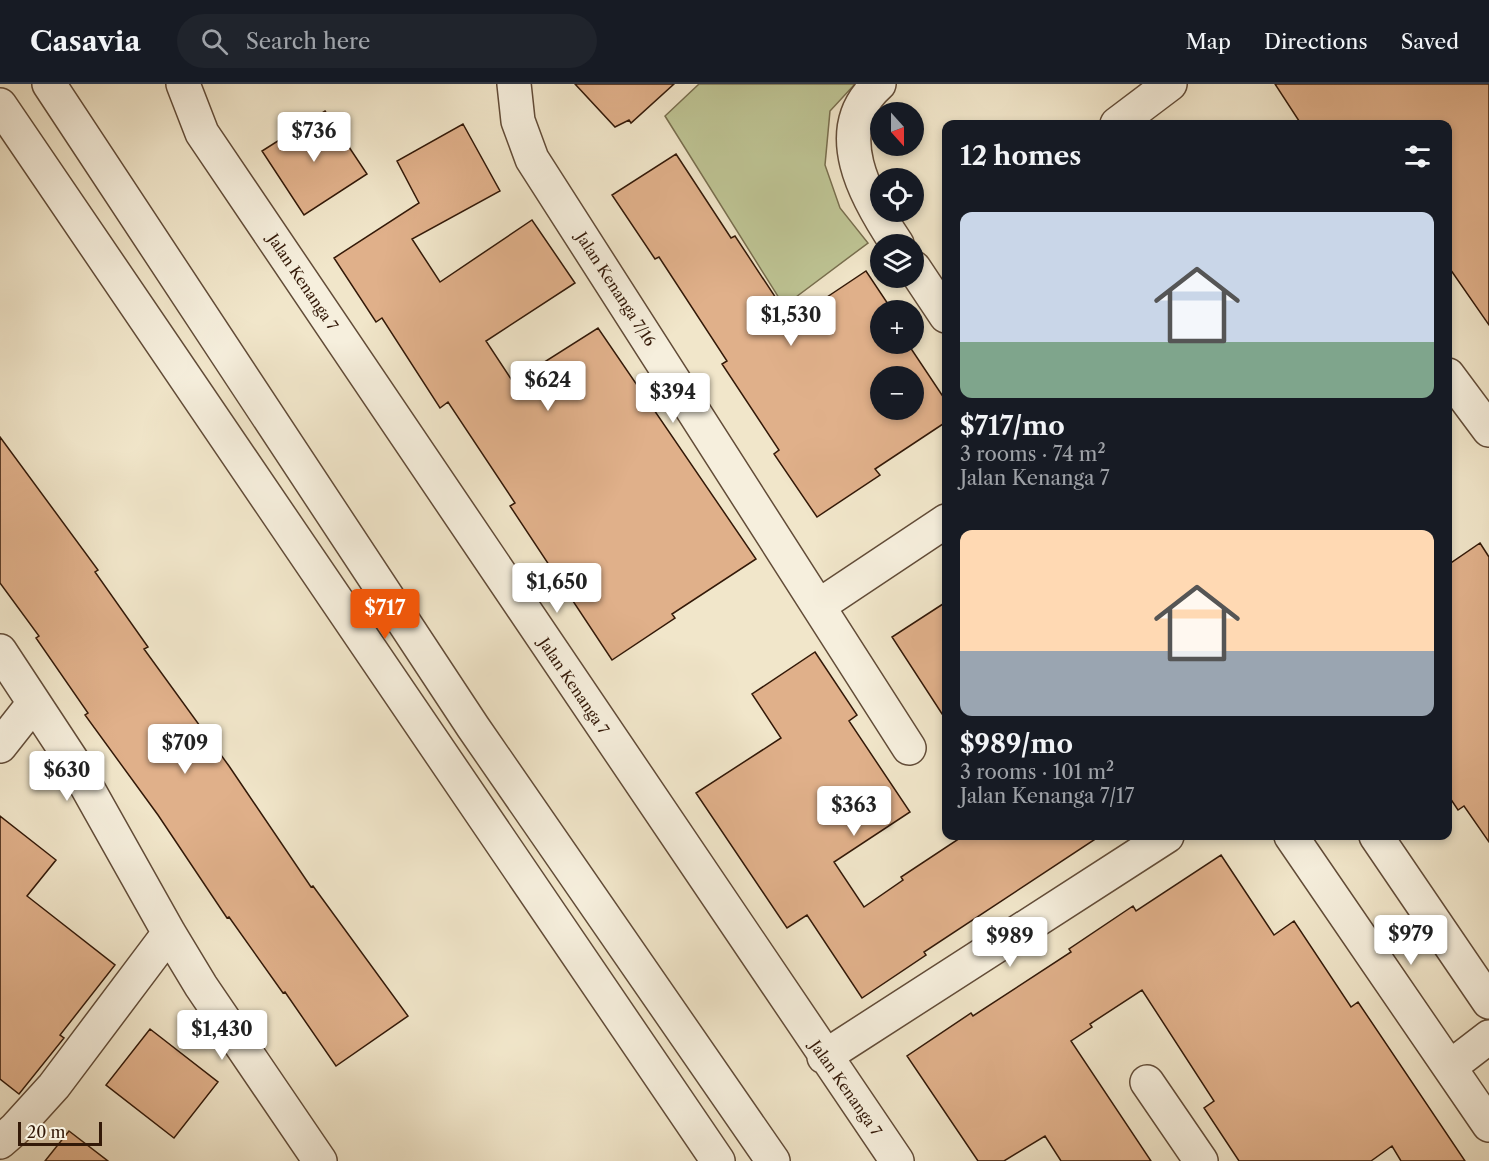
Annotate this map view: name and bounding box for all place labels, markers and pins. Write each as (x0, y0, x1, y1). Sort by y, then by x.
pin: $736 (278, 112, 350, 163)
pin: $1,530 (742, 296, 840, 347)
pin: $624 (512, 361, 584, 412)
pin: $394 (637, 373, 709, 424)
pin: $1,650 (508, 563, 606, 614)
pin: $717 (349, 589, 421, 640)
pin: $709 (149, 724, 221, 775)
pin: $630 (31, 751, 103, 802)
pin: $363 (818, 786, 890, 837)
pin: $979 (1375, 915, 1447, 966)
pin: $989 (974, 917, 1046, 968)
pin: $1,430 (173, 1010, 271, 1061)

